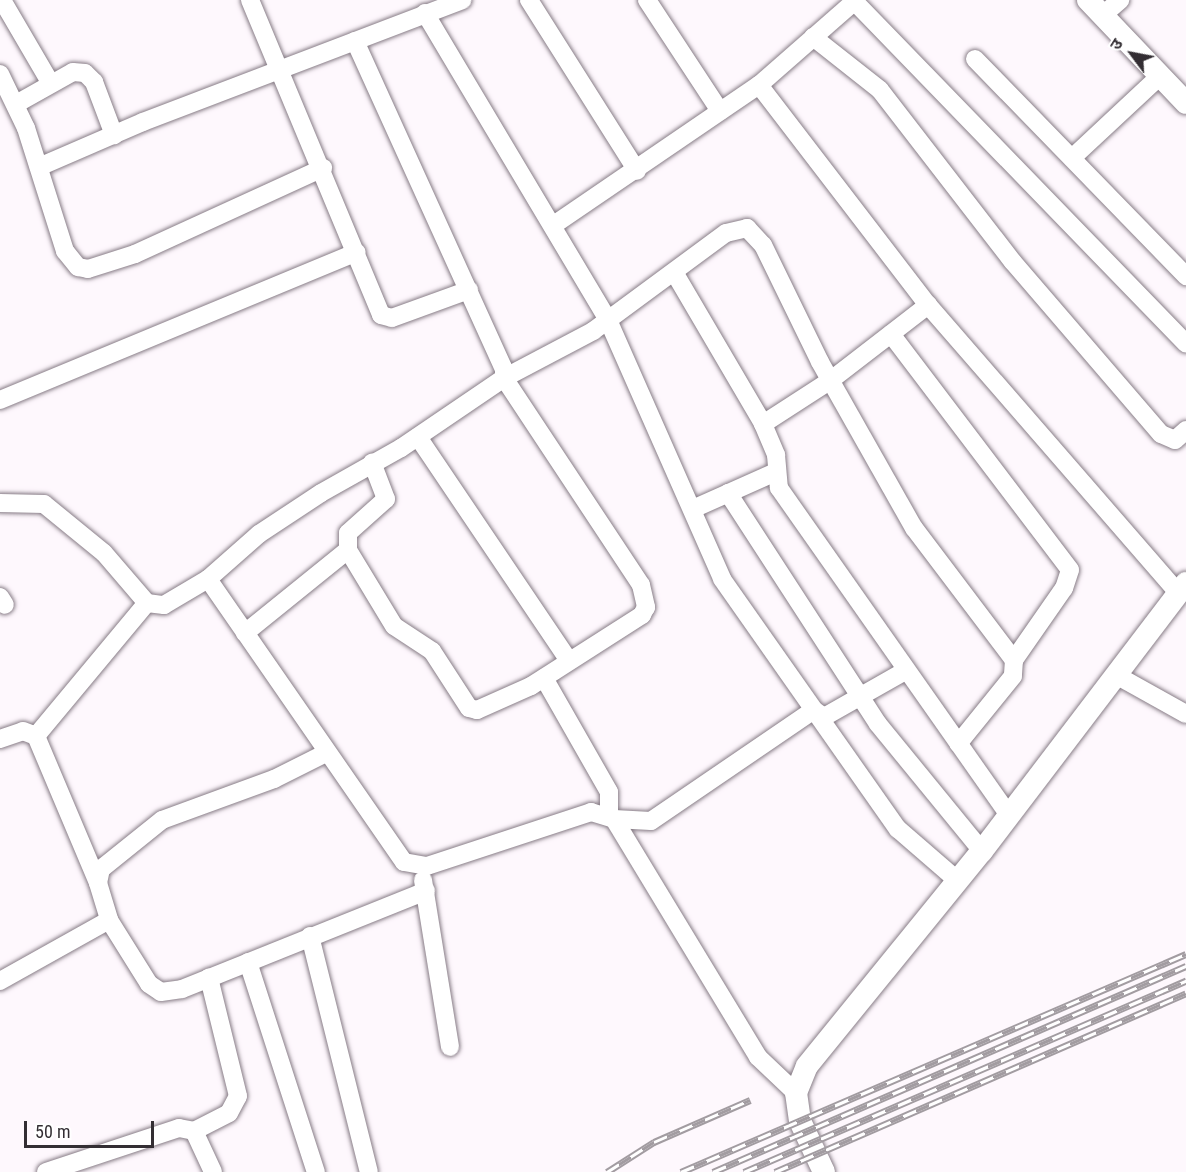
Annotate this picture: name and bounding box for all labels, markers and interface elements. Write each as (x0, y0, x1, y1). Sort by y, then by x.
north arrow (1102, 24, 1162, 84)
text: उ (1106, 35, 1127, 53)
scale bar (27, 1109, 158, 1147)
text: 50 m (35, 1121, 70, 1142)

